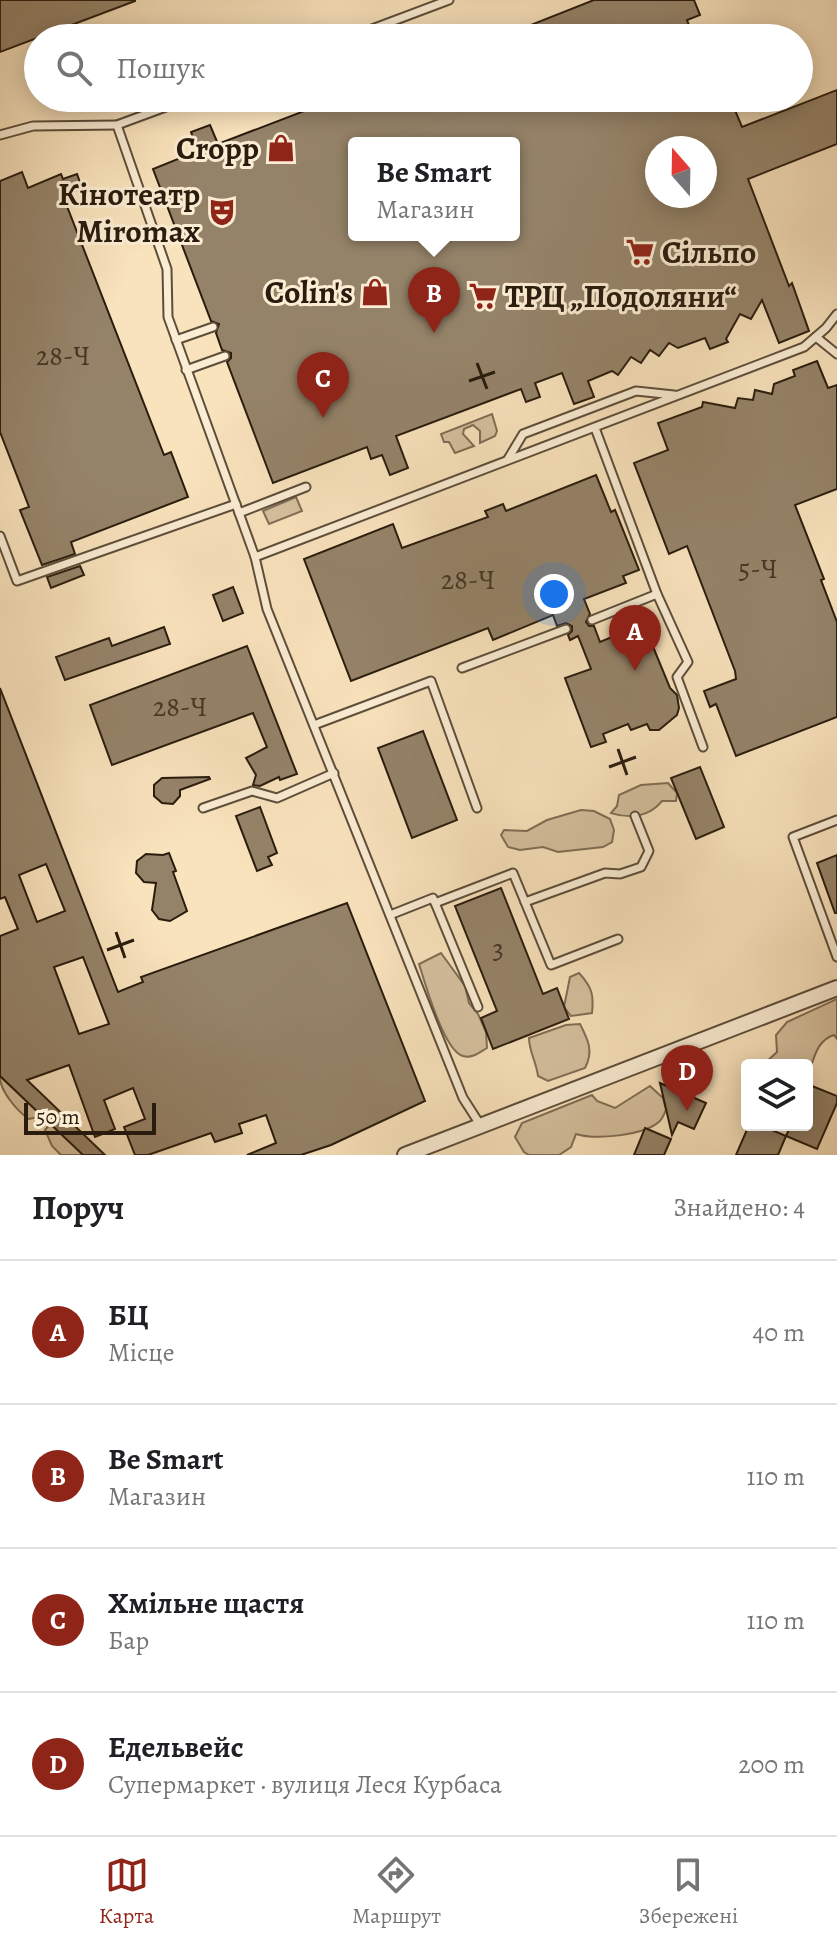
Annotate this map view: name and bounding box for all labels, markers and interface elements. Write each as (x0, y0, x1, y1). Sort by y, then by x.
search box (24, 24, 813, 112)
icon: search (52, 46, 96, 90)
text: Пошук (116, 48, 206, 88)
place label: Cropp (176, 126, 259, 170)
shop icon: Cropp (266, 133, 296, 163)
north arrow (645, 136, 717, 208)
popup (348, 137, 520, 241)
text: Be Smart (376, 152, 492, 192)
place label: Кінотеатр Miromax (58, 172, 200, 253)
text: Магазин (376, 192, 474, 227)
theatre icon: Кінотеатр Miromax (207, 197, 237, 227)
place label: Сільпо (662, 230, 756, 274)
supermarket icon: Сільпо (625, 237, 655, 267)
pin: B (408, 267, 460, 333)
place label: Colin's (265, 270, 353, 314)
place label: ТРЦ „Подоляни“ (505, 274, 737, 318)
shop icon: Colin's (360, 277, 390, 307)
supermarket icon: ТРЦ „Подоляни“ (468, 281, 498, 311)
house number: 28-Ч (36, 337, 90, 375)
pin: C (297, 352, 349, 418)
house number: 5-Ч (738, 550, 778, 588)
house number: 28-Ч (441, 561, 495, 599)
your location (534, 574, 574, 614)
pin: A (609, 605, 661, 671)
house number: 28-Ч (153, 688, 207, 726)
house number: 3 (492, 930, 504, 968)
pin: D (661, 1045, 713, 1111)
map controls (741, 1059, 813, 1131)
button: layers (741, 1059, 813, 1131)
scale bar (24, 1099, 156, 1135)
text: 50 m (36, 1102, 80, 1132)
text: Поруч (32, 1184, 124, 1231)
text: Знайдено: 4 (673, 1190, 805, 1225)
text: БЦ (108, 1295, 149, 1335)
text: A (50, 1315, 66, 1350)
text: 40 m (753, 1315, 805, 1350)
text: Місце (108, 1335, 175, 1370)
text: Be Smart (108, 1439, 224, 1479)
text: B (50, 1459, 66, 1494)
text: 110 m (747, 1459, 805, 1494)
text: Магазин (108, 1479, 206, 1514)
text: Хмільне щастя (108, 1583, 304, 1623)
text: C (50, 1603, 66, 1638)
text: 110 m (747, 1603, 805, 1638)
text: Бар (108, 1623, 149, 1658)
text: Едельвейс (108, 1727, 244, 1767)
text: D (49, 1747, 67, 1782)
text: 200 m (738, 1747, 805, 1782)
text: Супермаркет · вулиця Леся Курбаса (108, 1767, 502, 1802)
tab: Карта (99, 1853, 154, 1931)
tab: Маршрут (352, 1853, 441, 1931)
tab: Збережені (639, 1853, 738, 1931)

